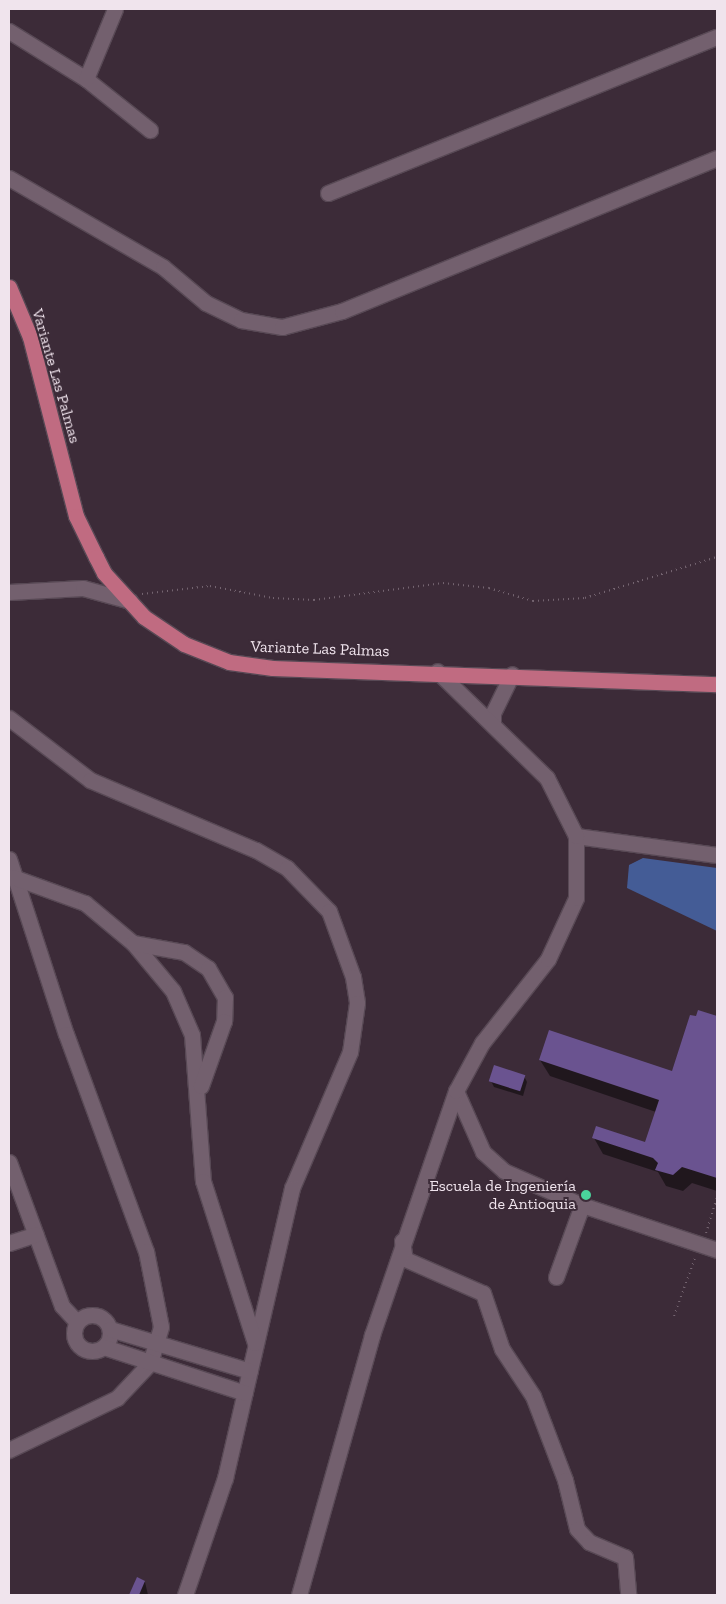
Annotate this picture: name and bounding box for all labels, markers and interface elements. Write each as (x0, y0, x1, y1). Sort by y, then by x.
street label: Variante Las Palmas (28, 307, 84, 445)
street label: Variante Las Palmas (250, 637, 390, 661)
place label: Escuela de Ingeniería de Antioquia (429, 1176, 576, 1214)
marker: Escuela de Ingeniería de Antioquia (580, 1189, 592, 1201)

